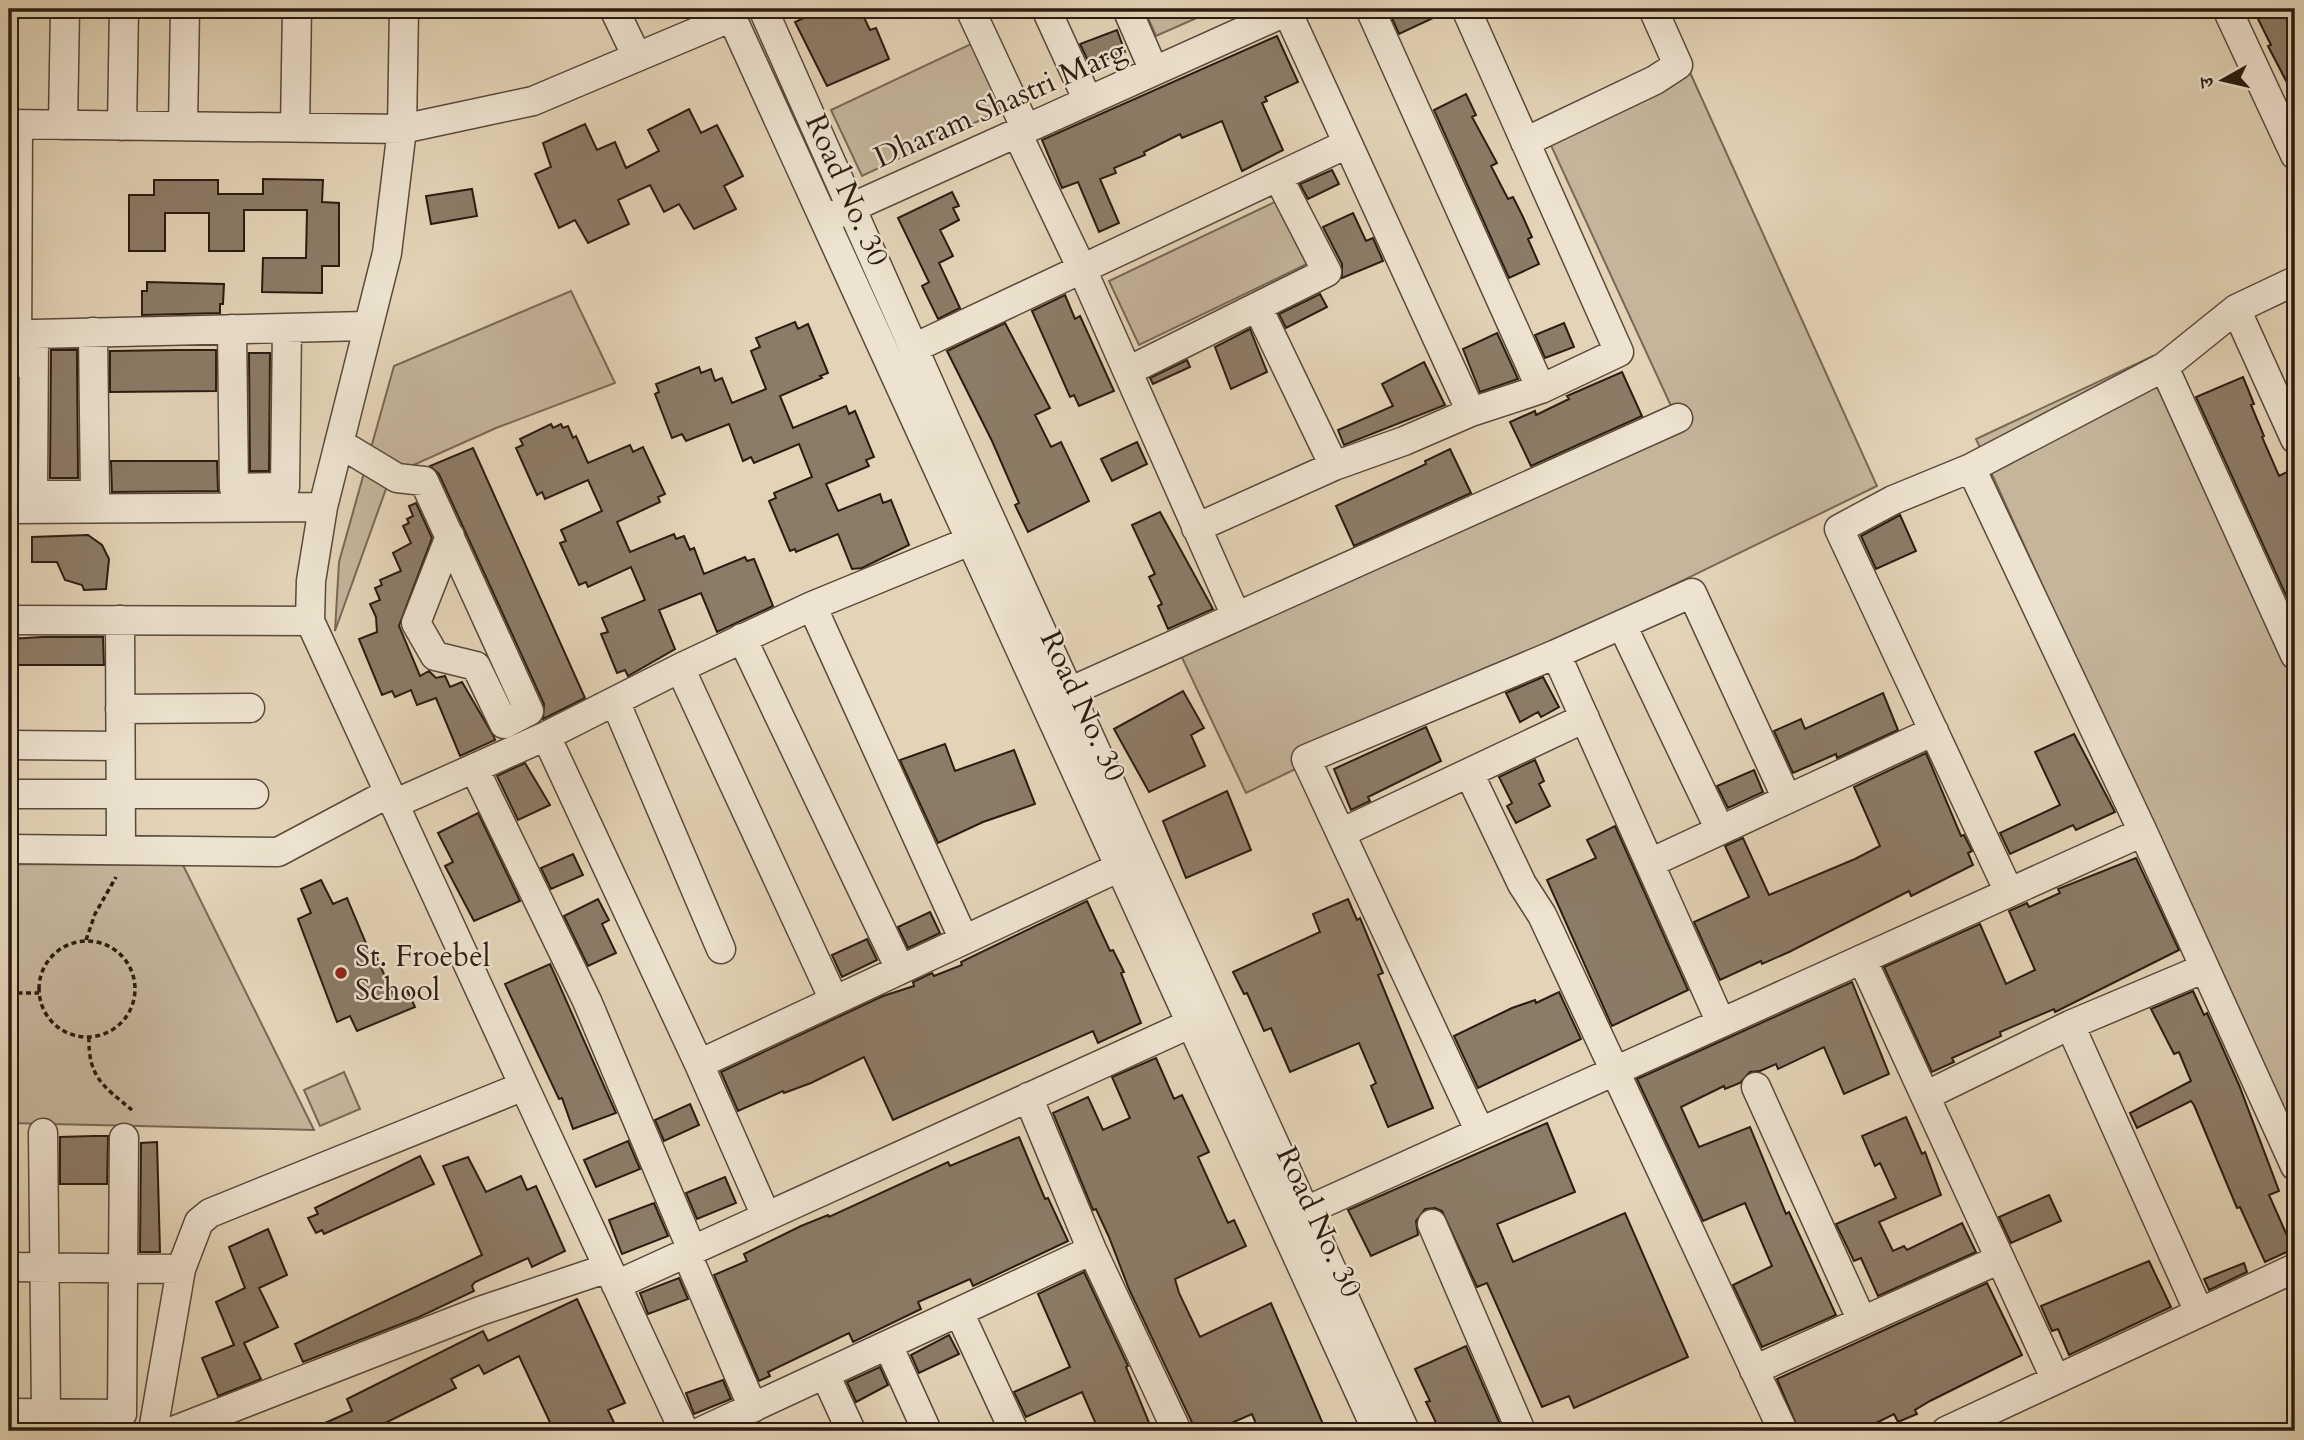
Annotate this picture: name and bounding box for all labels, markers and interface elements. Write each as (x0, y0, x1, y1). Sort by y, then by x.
street label: Dharam Shastri Marg (868, 30, 1133, 178)
north arrow (2188, 46, 2258, 116)
text: उ (2193, 74, 2221, 91)
street label: Road No. 30 (795, 108, 899, 272)
street label: Road No. 30 (1030, 624, 1136, 788)
place label: St. Froebel School (355, 936, 491, 1011)
marker: St. Froebel School (333, 965, 349, 981)
street label: Road No. 30 (1266, 1140, 1372, 1304)

